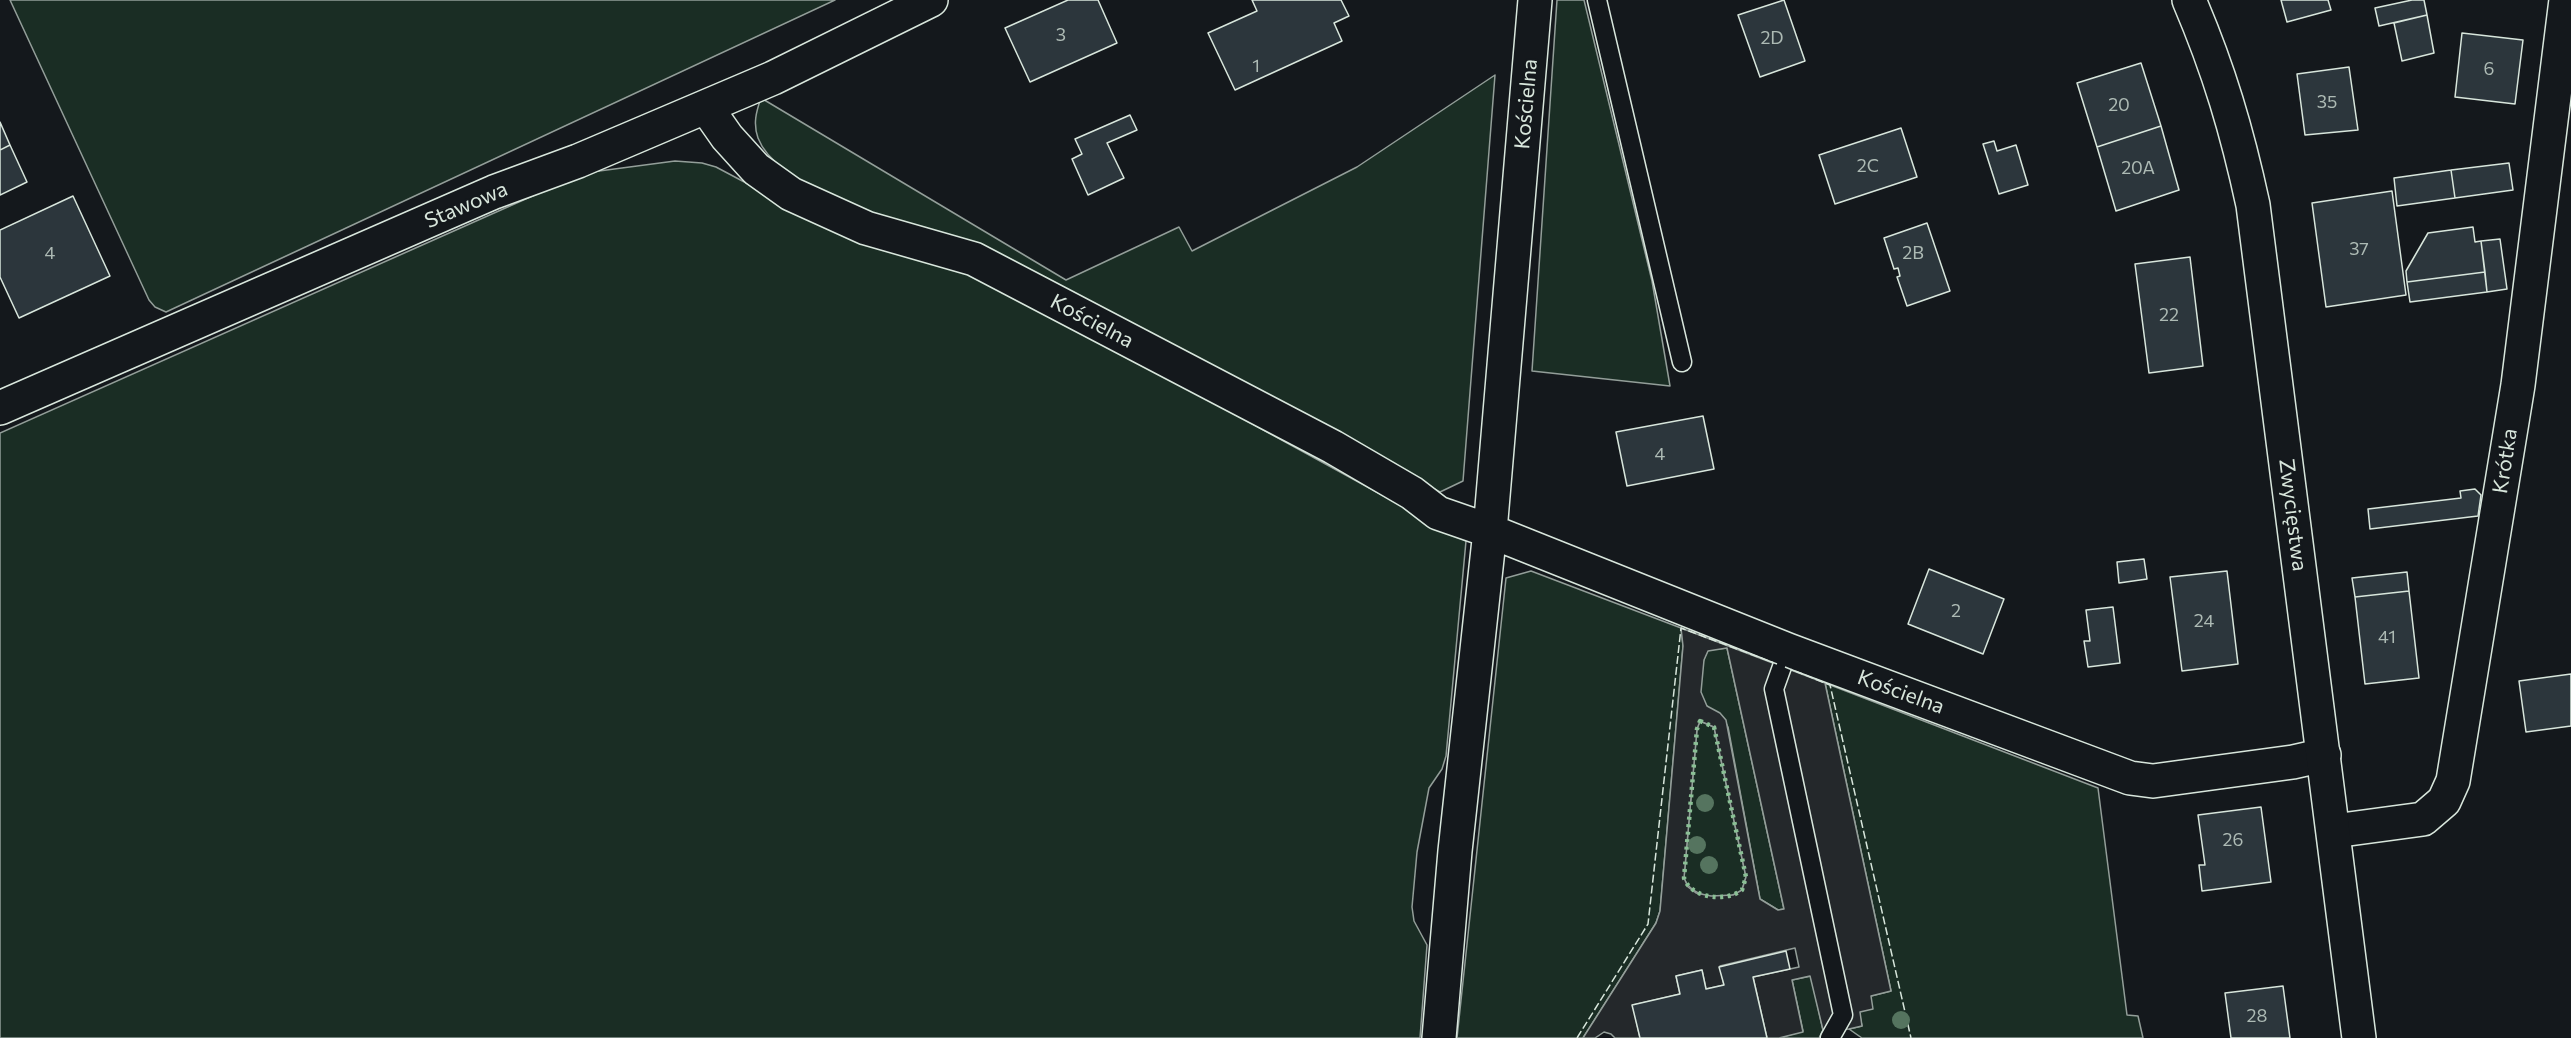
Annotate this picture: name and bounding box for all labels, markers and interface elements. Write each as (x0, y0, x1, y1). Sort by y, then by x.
house number: 3 (1056, 24, 1066, 46)
house number: 2D (1760, 27, 1784, 49)
house number: 1 (1252, 55, 1260, 77)
street label: Kościelna (1510, 58, 1542, 150)
house number: 6 (2484, 58, 2494, 80)
house number: 35 (2317, 91, 2337, 113)
house number: 20 (2108, 94, 2130, 116)
house number: 2C (1857, 155, 1879, 177)
house number: 20A (2121, 157, 2155, 179)
street label: Stawowa (421, 176, 511, 234)
house number: 37 (2349, 238, 2369, 260)
house number: 4 (45, 242, 55, 264)
house number: 2B (1902, 242, 1924, 264)
street label: Kościelna (1046, 289, 1138, 353)
house number: 22 (2159, 304, 2179, 326)
street label: Krótka (2487, 427, 2523, 495)
house number: 4 (1655, 443, 1665, 465)
street label: Zwycięstwa (2274, 457, 2312, 573)
house number: 2 (1951, 600, 1961, 622)
house number: 24 (2194, 610, 2214, 632)
house number: 41 (2378, 626, 2396, 648)
street label: Kościelna (1854, 665, 1948, 719)
house number: 26 (2223, 829, 2243, 851)
house number: 28 (2247, 1005, 2267, 1027)

